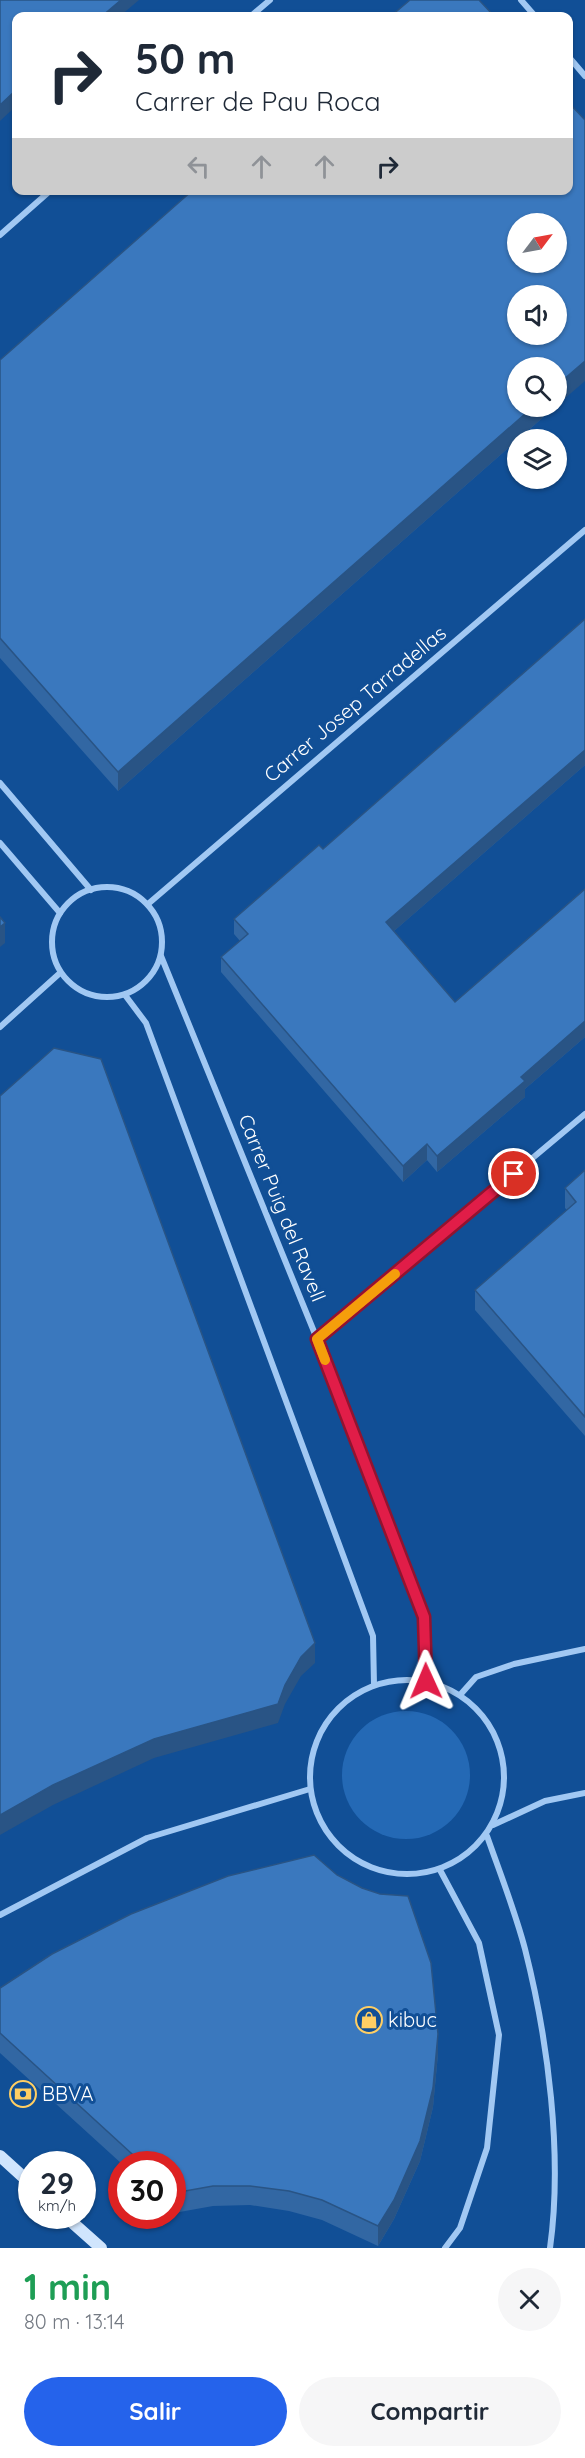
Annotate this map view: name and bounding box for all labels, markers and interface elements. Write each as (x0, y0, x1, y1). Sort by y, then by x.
text: 50 m (135, 32, 235, 85)
icon: right (36, 36, 114, 114)
text: Carrer de Pau Roca (135, 84, 381, 118)
icon: left (182, 150, 215, 183)
icon: ahead (245, 150, 278, 183)
icon: ahead (308, 150, 341, 183)
icon: right (371, 150, 404, 183)
north arrow (507, 213, 567, 273)
map controls (507, 213, 567, 489)
button: sound (507, 285, 567, 345)
button: search (507, 357, 567, 417)
button: layers (507, 429, 567, 489)
street label: Carrer Josep Tarradellas (259, 620, 451, 787)
street label: Carrer Puig del Ravell (233, 1110, 331, 1305)
pin (488, 1148, 539, 1199)
icon: arrive (497, 1157, 530, 1190)
position arrow (394, 1649, 458, 1713)
shop icon: kibuc (354, 2005, 384, 2035)
place label: kibuc (388, 2007, 437, 2032)
bank icon: BBVA (8, 2079, 38, 2109)
place label: BBVA (42, 2081, 93, 2106)
speed limit sign: 30 (108, 2151, 186, 2229)
text: 29 (40, 2164, 74, 2202)
text: km/h (38, 2196, 76, 2215)
text: 1 min (24, 2264, 111, 2309)
button: close (498, 2268, 561, 2331)
text: 80 m · 13:14 (24, 2309, 124, 2334)
button: Salir (24, 2377, 287, 2446)
button: Compartir (299, 2377, 561, 2446)

